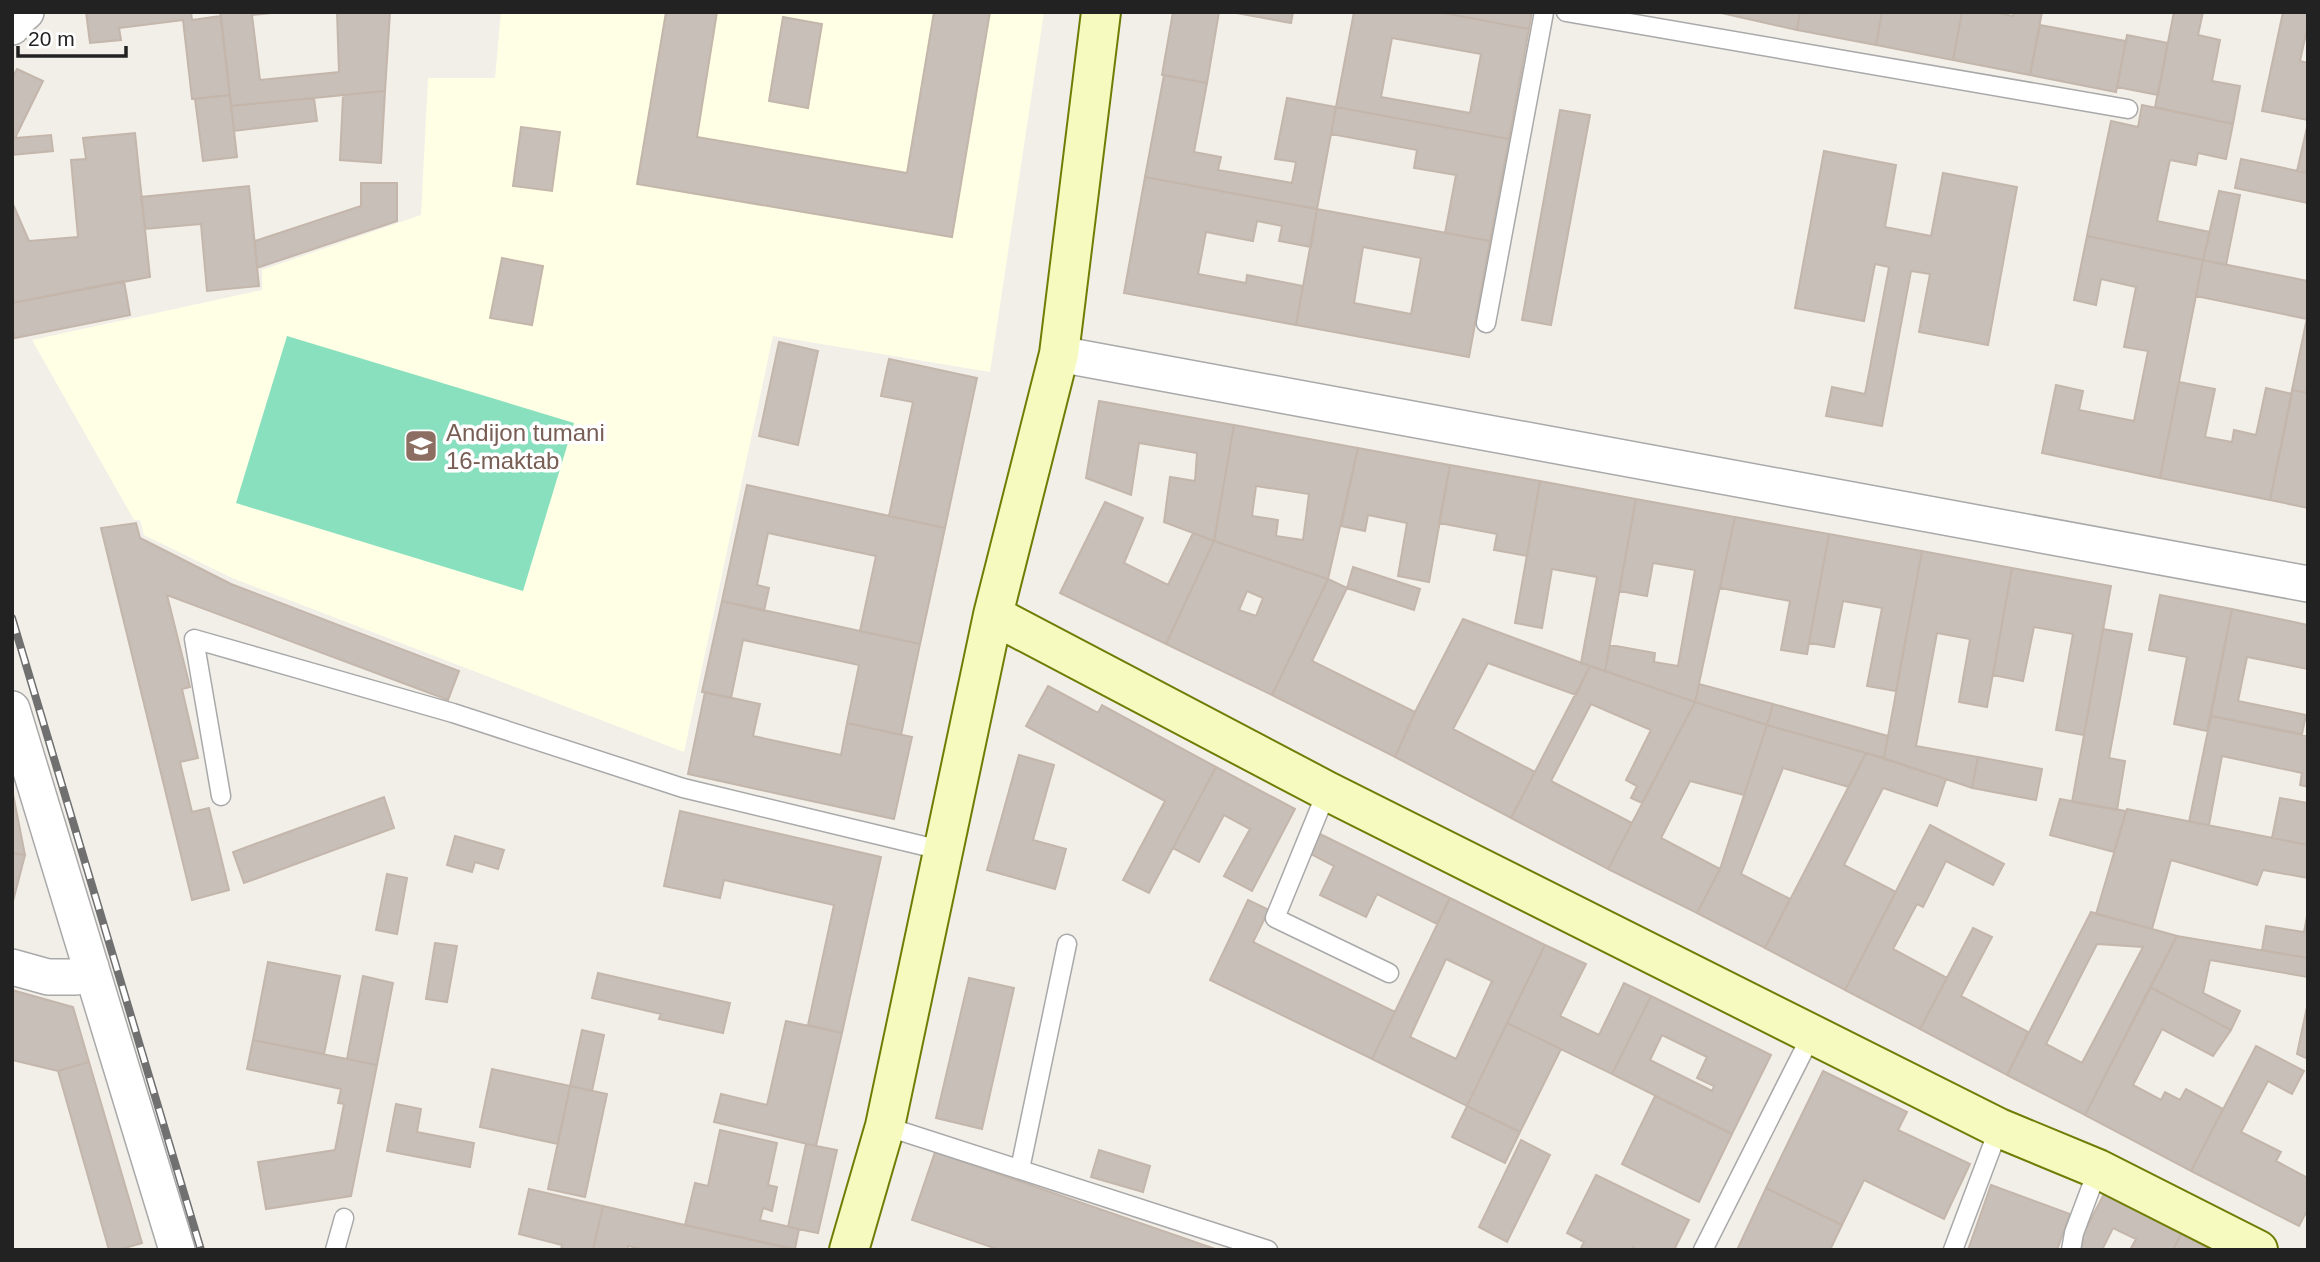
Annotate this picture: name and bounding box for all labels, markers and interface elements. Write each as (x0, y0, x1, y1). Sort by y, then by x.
scale bar (18, 14, 126, 58)
text: 20 m (28, 27, 75, 50)
place label: Andijon tumani 16-maktab (446, 419, 605, 474)
school or university icon: Andijon tumani 16-maktab (402, 427, 440, 465)

